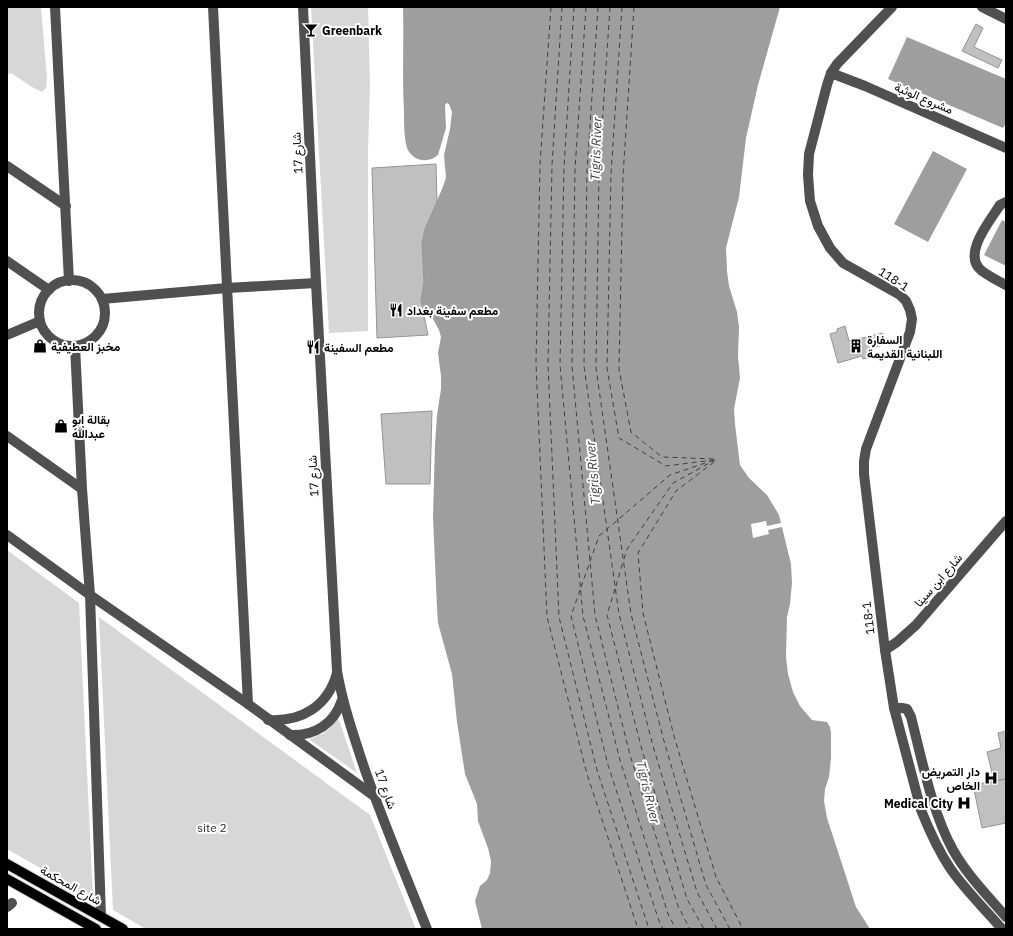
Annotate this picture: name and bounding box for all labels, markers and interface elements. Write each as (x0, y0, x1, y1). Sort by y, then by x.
bar icon: Greenbark (303, 22, 319, 38)
place label: Greenbark (322, 23, 382, 38)
street label: مشروع الوثبة (892, 79, 956, 119)
water label: Tigris River (586, 116, 606, 181)
street label: شارع 17 (288, 132, 308, 174)
street label: 118-1 (876, 264, 912, 294)
restaurant icon: مطعم سفينة بغداد (388, 302, 404, 318)
place label: مطعم سفينة بغداد (407, 303, 499, 319)
place label: السفارة اللبنانية القديمة (867, 332, 942, 361)
shop icon: مخبز العطيفية (32, 338, 48, 354)
building icon: السفارة اللبنانية القديمة (848, 338, 864, 354)
place label: مخبز العطيفية (51, 339, 121, 355)
restaurant icon: مطعم السفينة (305, 339, 321, 355)
place label: مطعم السفينة (324, 340, 394, 356)
place label: بقالة ابو عبدالله (72, 412, 110, 441)
shop icon: بقالة ابو عبدالله (53, 418, 69, 434)
water label: Tigris River (582, 439, 604, 506)
street label: شارع 17 (304, 455, 324, 497)
street label: شارع ابن سينا (911, 550, 967, 611)
street label: 118-1 (859, 600, 877, 636)
water label: Tigris River (632, 759, 664, 826)
place label: دار التمريض الخاص (922, 764, 980, 793)
street label: شارع 17 (370, 767, 400, 812)
hospital icon: دار التمريض الخاص (983, 770, 999, 786)
hospital icon: Medical City (956, 795, 972, 811)
place label: Medical City (884, 796, 954, 811)
park label: site 2 (197, 820, 227, 835)
street label: شارع المحكمة (37, 862, 104, 910)

